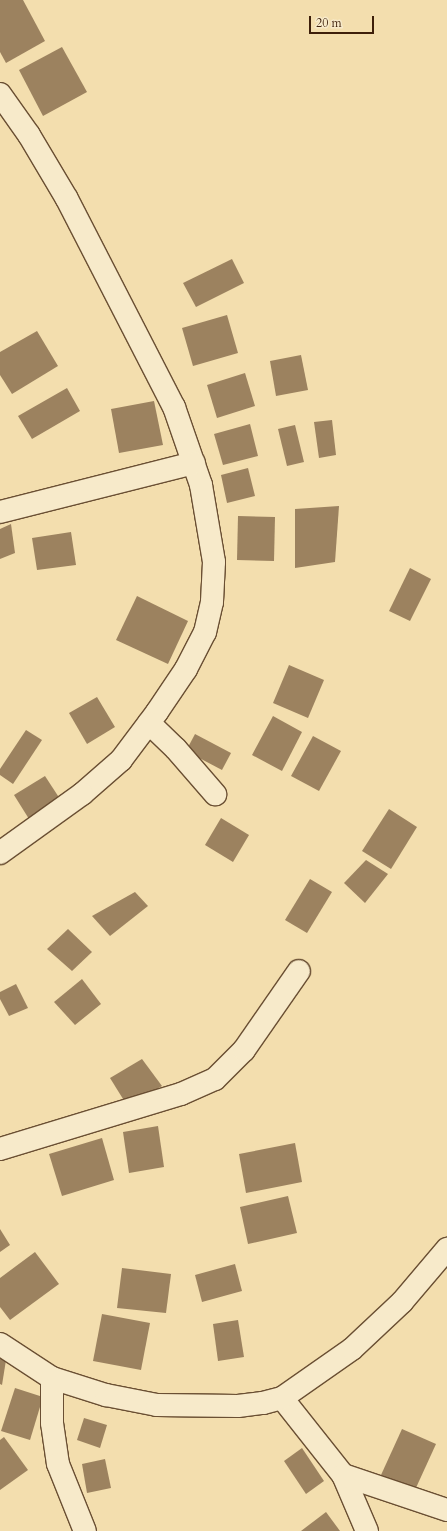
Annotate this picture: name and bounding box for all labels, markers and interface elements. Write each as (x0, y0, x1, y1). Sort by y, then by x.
scale bar (311, 8, 376, 34)
text: 20 m (316, 15, 342, 31)

